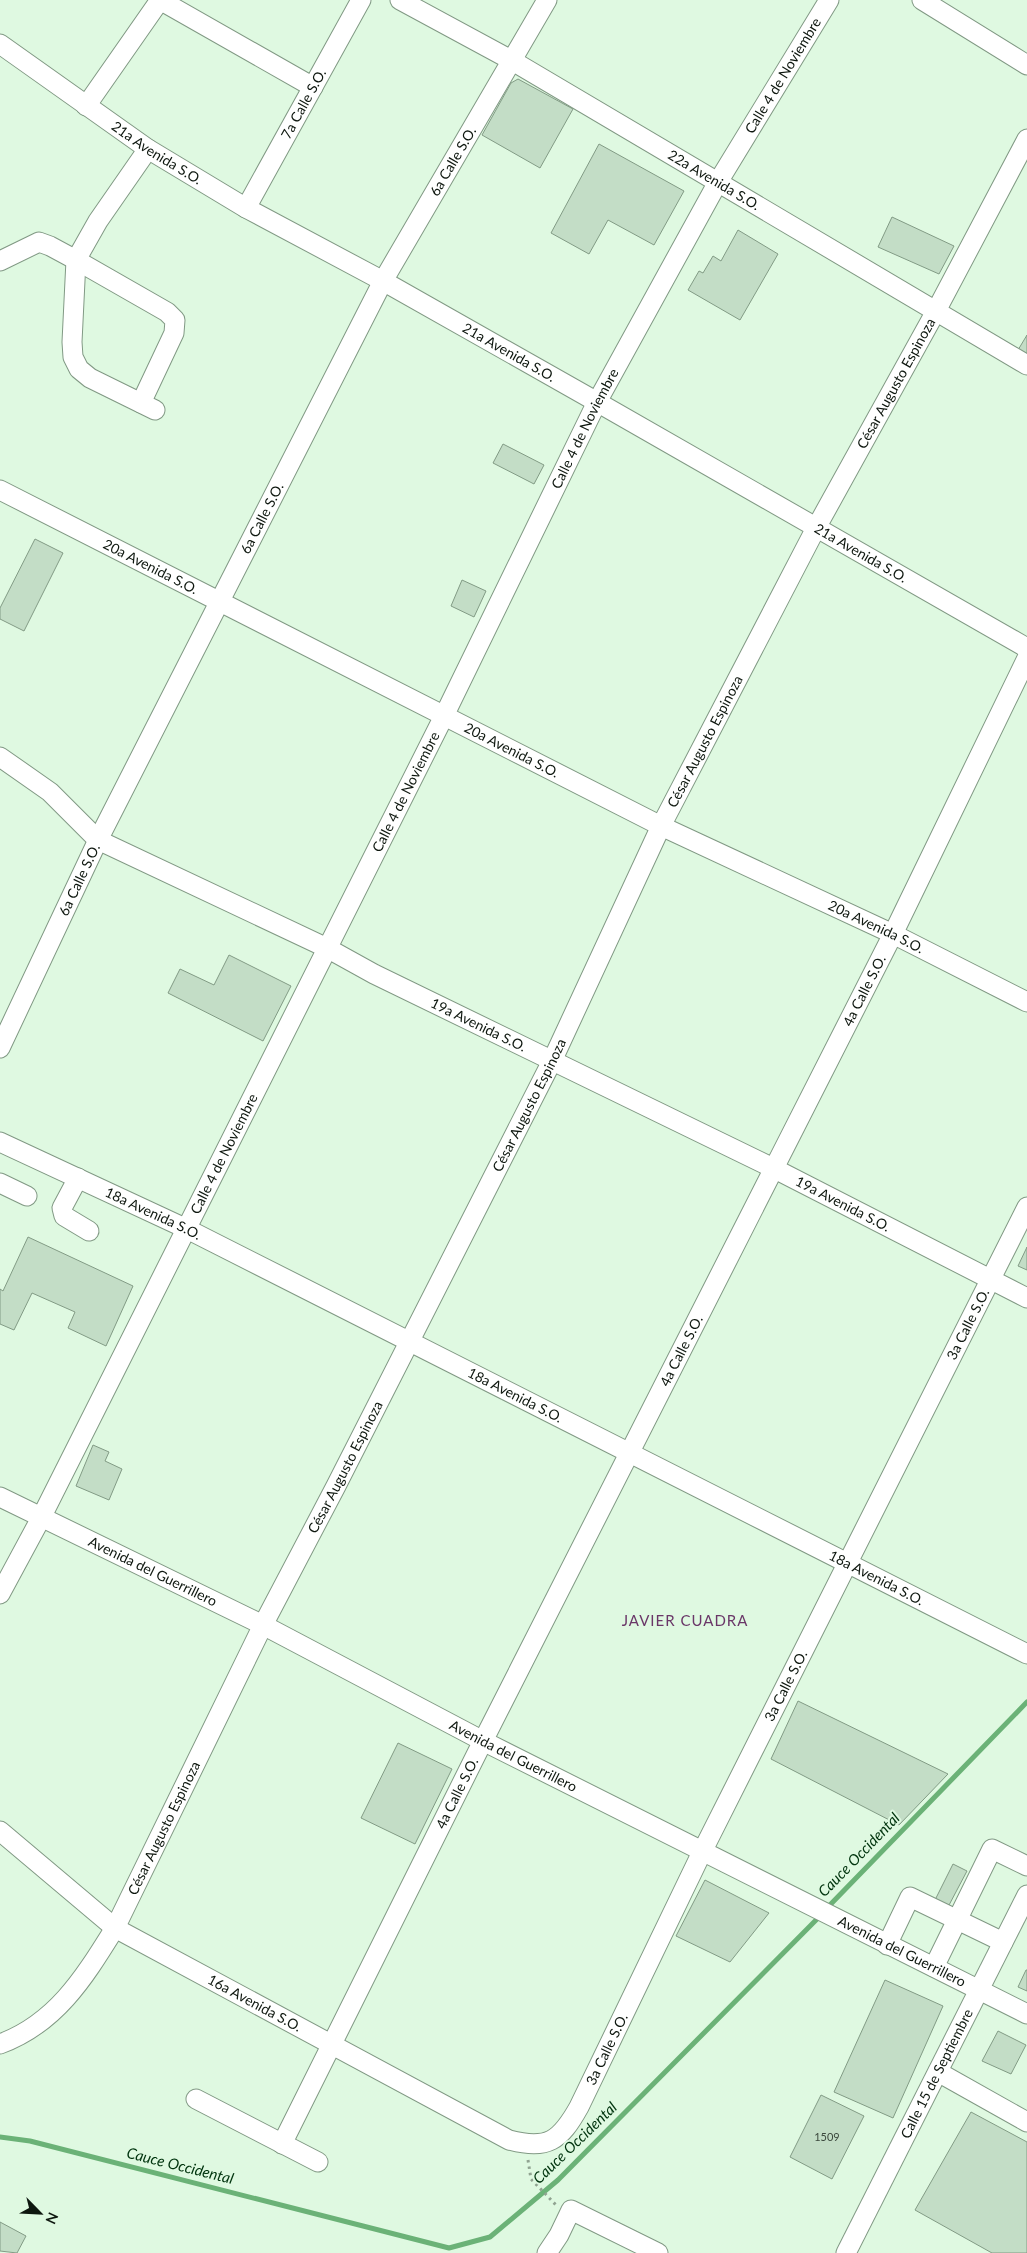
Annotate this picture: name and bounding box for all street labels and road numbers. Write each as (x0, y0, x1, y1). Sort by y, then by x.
street label: Calle 4 de Noviembre (741, 14, 824, 136)
street label: 7a Calle S.O. (277, 66, 329, 142)
street label: 21a Avenida S.O. (109, 117, 205, 188)
street label: 6a Calle S.O. (426, 123, 479, 199)
street label: 22a Avenida S.O. (665, 146, 763, 213)
street label: César Augusto Espinoza (853, 315, 938, 451)
street label: 21a Avenida S.O. (460, 319, 559, 385)
street label: Calle 4 de Noviembre (547, 365, 622, 491)
street label: 6a Calle S.O. (236, 480, 287, 556)
street label: 21a Avenida S.O. (812, 519, 911, 586)
street label: 20a Avenida S.O. (101, 535, 201, 597)
street label: César Augusto Espinoza (663, 672, 746, 810)
street label: 20a Avenida S.O. (462, 718, 562, 781)
street label: Calle 4 de Noviembre (368, 729, 443, 855)
street label: 6a Calle S.O. (55, 841, 103, 918)
street label: 20a Avenida S.O. (826, 896, 927, 956)
street label: 4a Calle S.O. (839, 952, 889, 1029)
street label: 19a Avenida S.O. (428, 994, 529, 1055)
street label: César Augusto Espinoza (488, 1036, 569, 1174)
street label: Calle 4 de Noviembre (186, 1091, 261, 1216)
street label: 19a Avenida S.O. (793, 1172, 893, 1235)
street label: 18a Avenida S.O. (103, 1183, 204, 1243)
street label: 3a Calle S.O. (943, 1285, 993, 1362)
street label: 4a Calle S.O. (656, 1312, 706, 1389)
street label: 18a Avenida S.O. (465, 1363, 566, 1426)
street label: César Augusto Espinoza (304, 1398, 386, 1536)
street label: Avenida del Guerrillero (86, 1532, 220, 1609)
street label: 18a Avenida S.O. (826, 1546, 927, 1609)
street label: 3a Calle S.O. (760, 1647, 810, 1724)
street label: Avenida del Guerrillero (447, 1716, 580, 1795)
street label: 4a Calle S.O. (432, 1755, 481, 1831)
street label: César Augusto Espinoza (124, 1758, 203, 1897)
street label: Avenida del Guerrillero (835, 1912, 969, 1990)
street label: 16a Avenida S.O. (205, 1971, 305, 2035)
street label: Calle 15 de Septiembre (896, 2006, 976, 2141)
street label: 3a Calle S.O. (582, 2010, 631, 2087)

